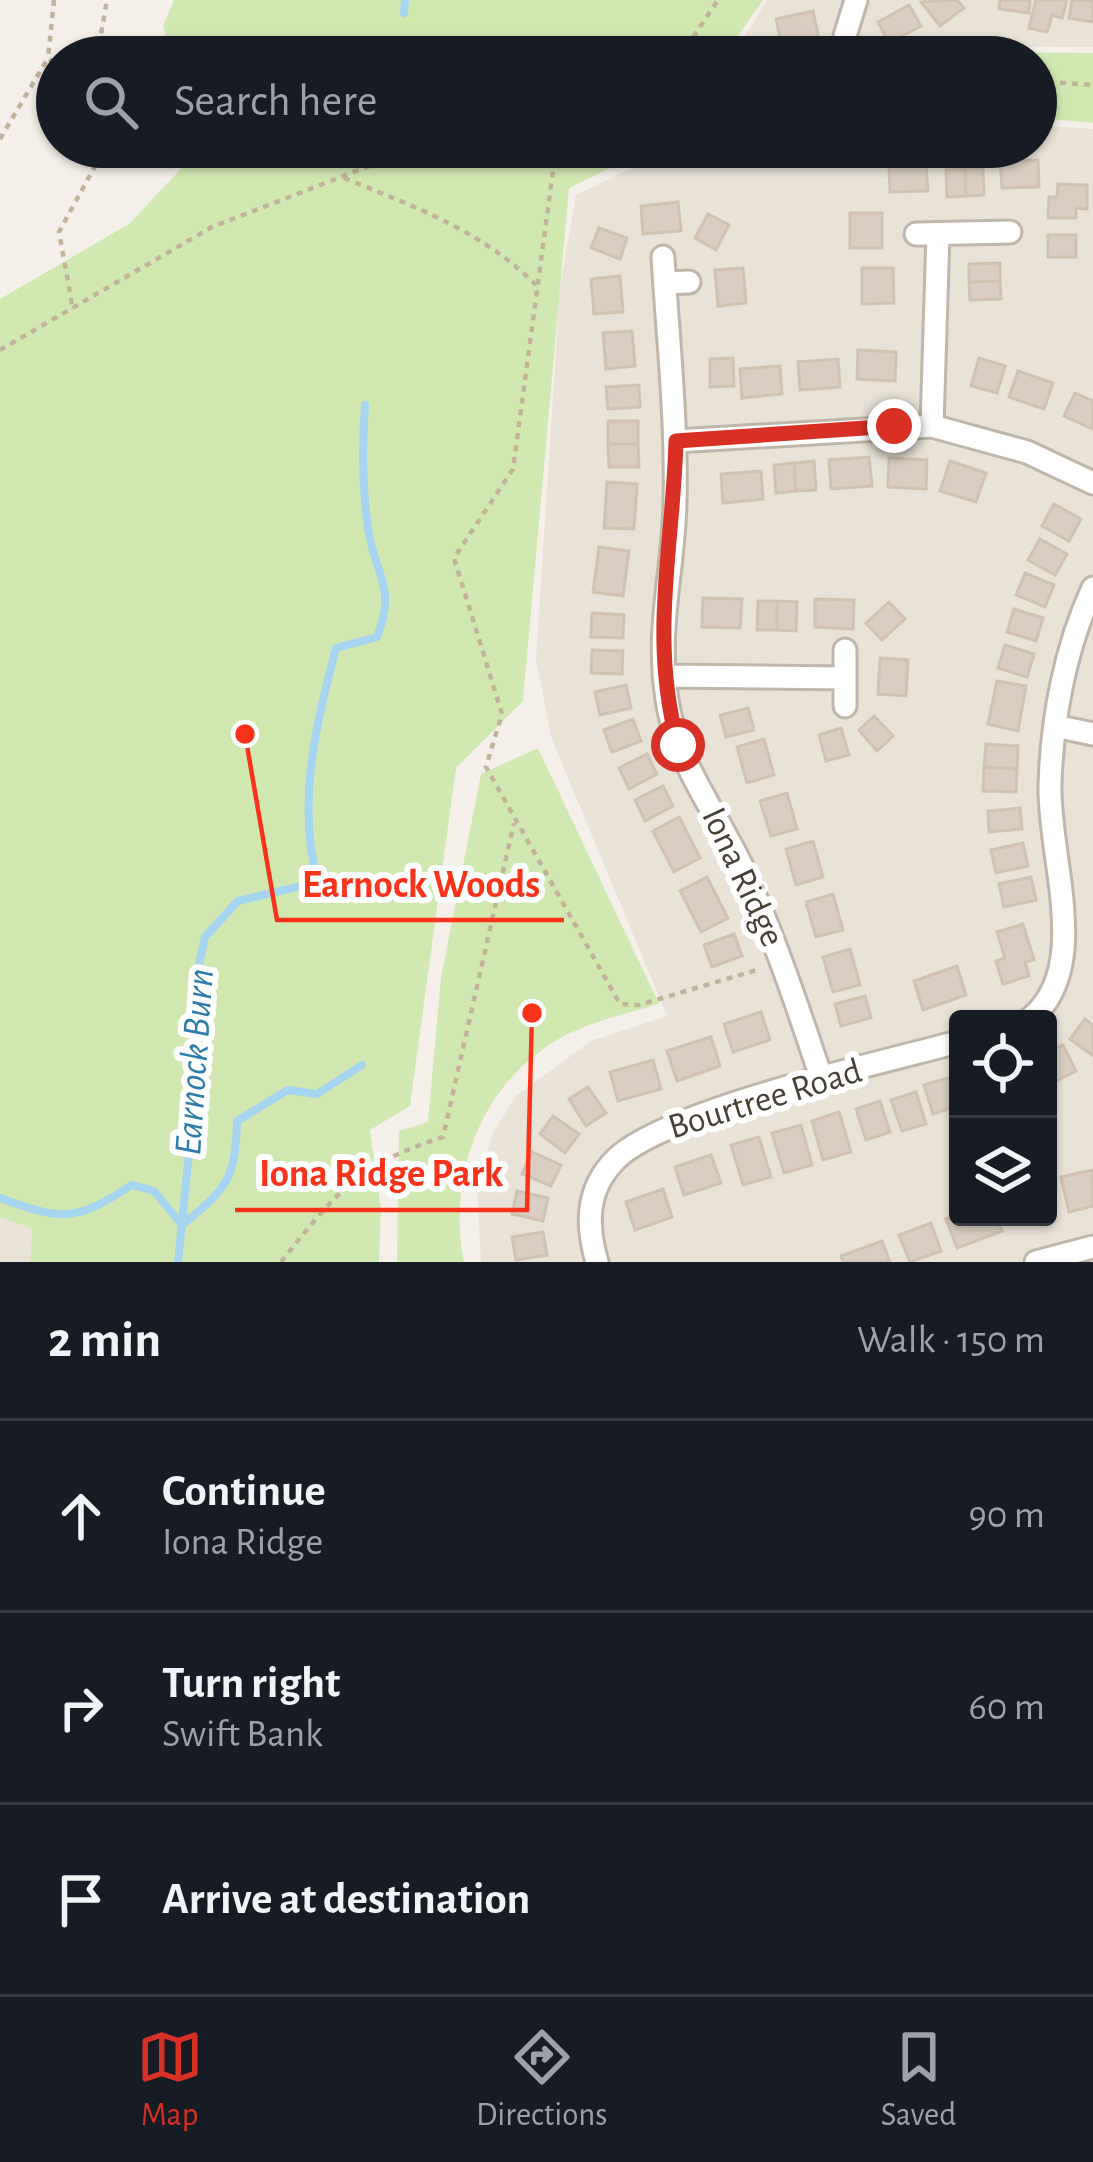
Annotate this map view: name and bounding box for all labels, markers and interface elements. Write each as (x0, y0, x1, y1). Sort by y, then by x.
search box (36, 36, 1057, 168)
icon: search (78, 69, 144, 135)
text: Search here (174, 79, 377, 124)
route end (867, 399, 921, 453)
route start (651, 718, 705, 772)
street label: Iona Ridge (695, 802, 791, 952)
callout: Earnock Woods (277, 845, 564, 920)
text: Earnock Woods (302, 866, 540, 905)
water label: Earnock Burn (169, 967, 221, 1157)
map controls (949, 1010, 1057, 1226)
button: locate (949, 1010, 1057, 1118)
street label: Bourtree Road (664, 1053, 866, 1145)
button: layers (949, 1118, 1057, 1226)
callout: Iona Ridge Park (235, 1135, 527, 1210)
text: Iona Ridge Park (259, 1155, 504, 1194)
text: 2 min (48, 1315, 161, 1366)
text: Walk · 150 m (857, 1321, 1045, 1360)
text: Continue (162, 1469, 326, 1514)
icon: ahead (48, 1483, 114, 1549)
text: 90 m (968, 1496, 1045, 1535)
text: Iona Ridge (162, 1523, 323, 1562)
text: Turn right (162, 1661, 340, 1706)
icon: right (48, 1675, 114, 1741)
text: 60 m (968, 1688, 1045, 1727)
text: Swift Bank (162, 1715, 323, 1754)
icon: arrive (48, 1867, 114, 1933)
text: Arrive at destination (162, 1877, 530, 1922)
tab: Map (137, 2024, 203, 2136)
tab: Directions (476, 2024, 607, 2136)
tab: Saved (881, 2024, 956, 2136)

